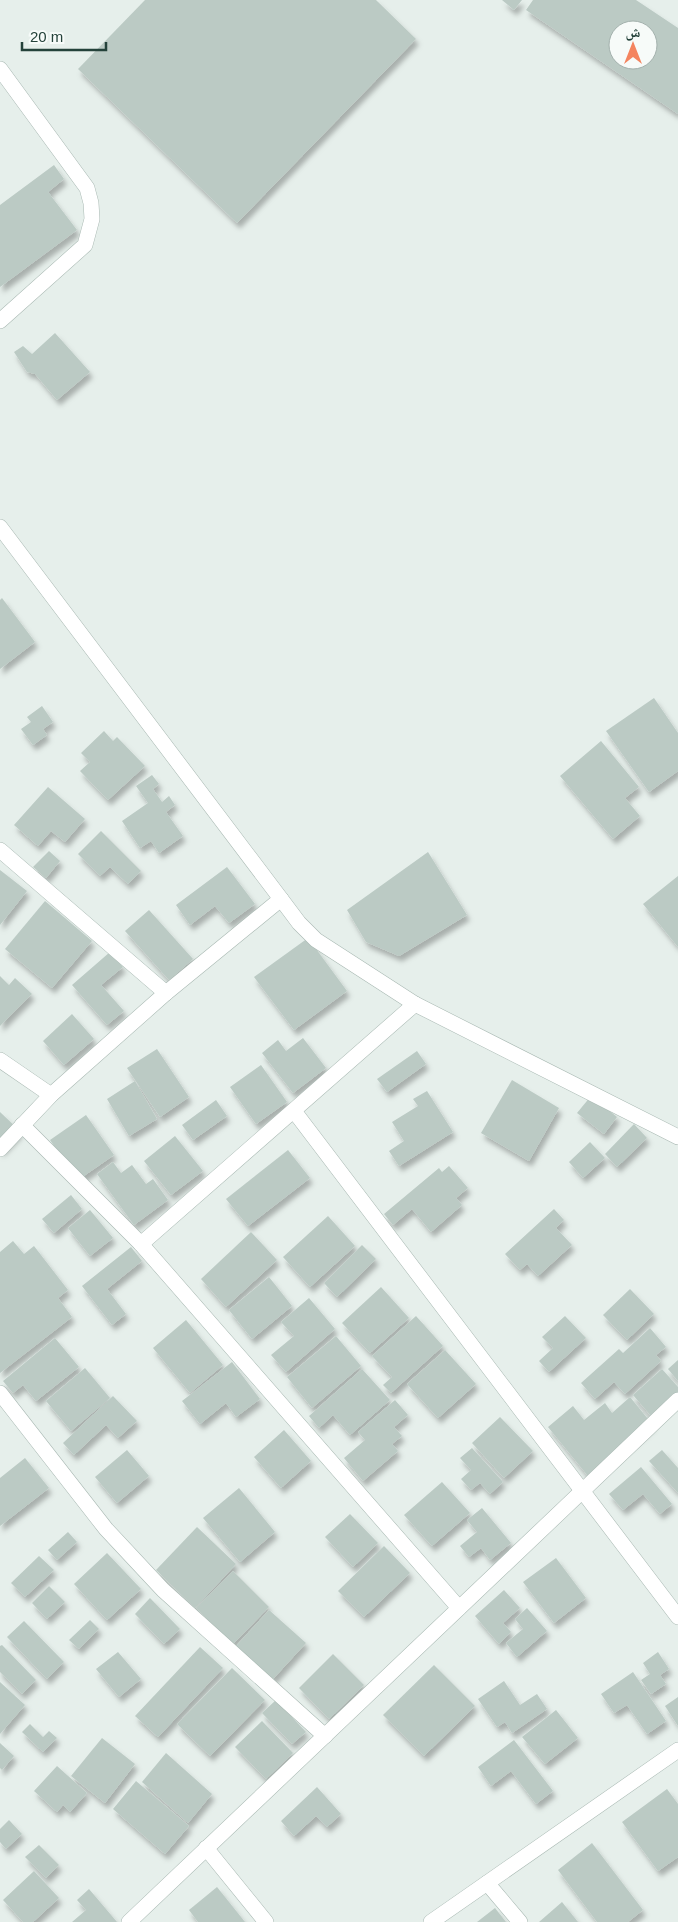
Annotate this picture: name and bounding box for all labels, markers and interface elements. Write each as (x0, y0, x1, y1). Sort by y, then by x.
scale bar (22, 20, 106, 52)
north arrow (608, 20, 658, 70)
text: ش (626, 24, 641, 41)
text: 20 m (30, 28, 63, 45)

